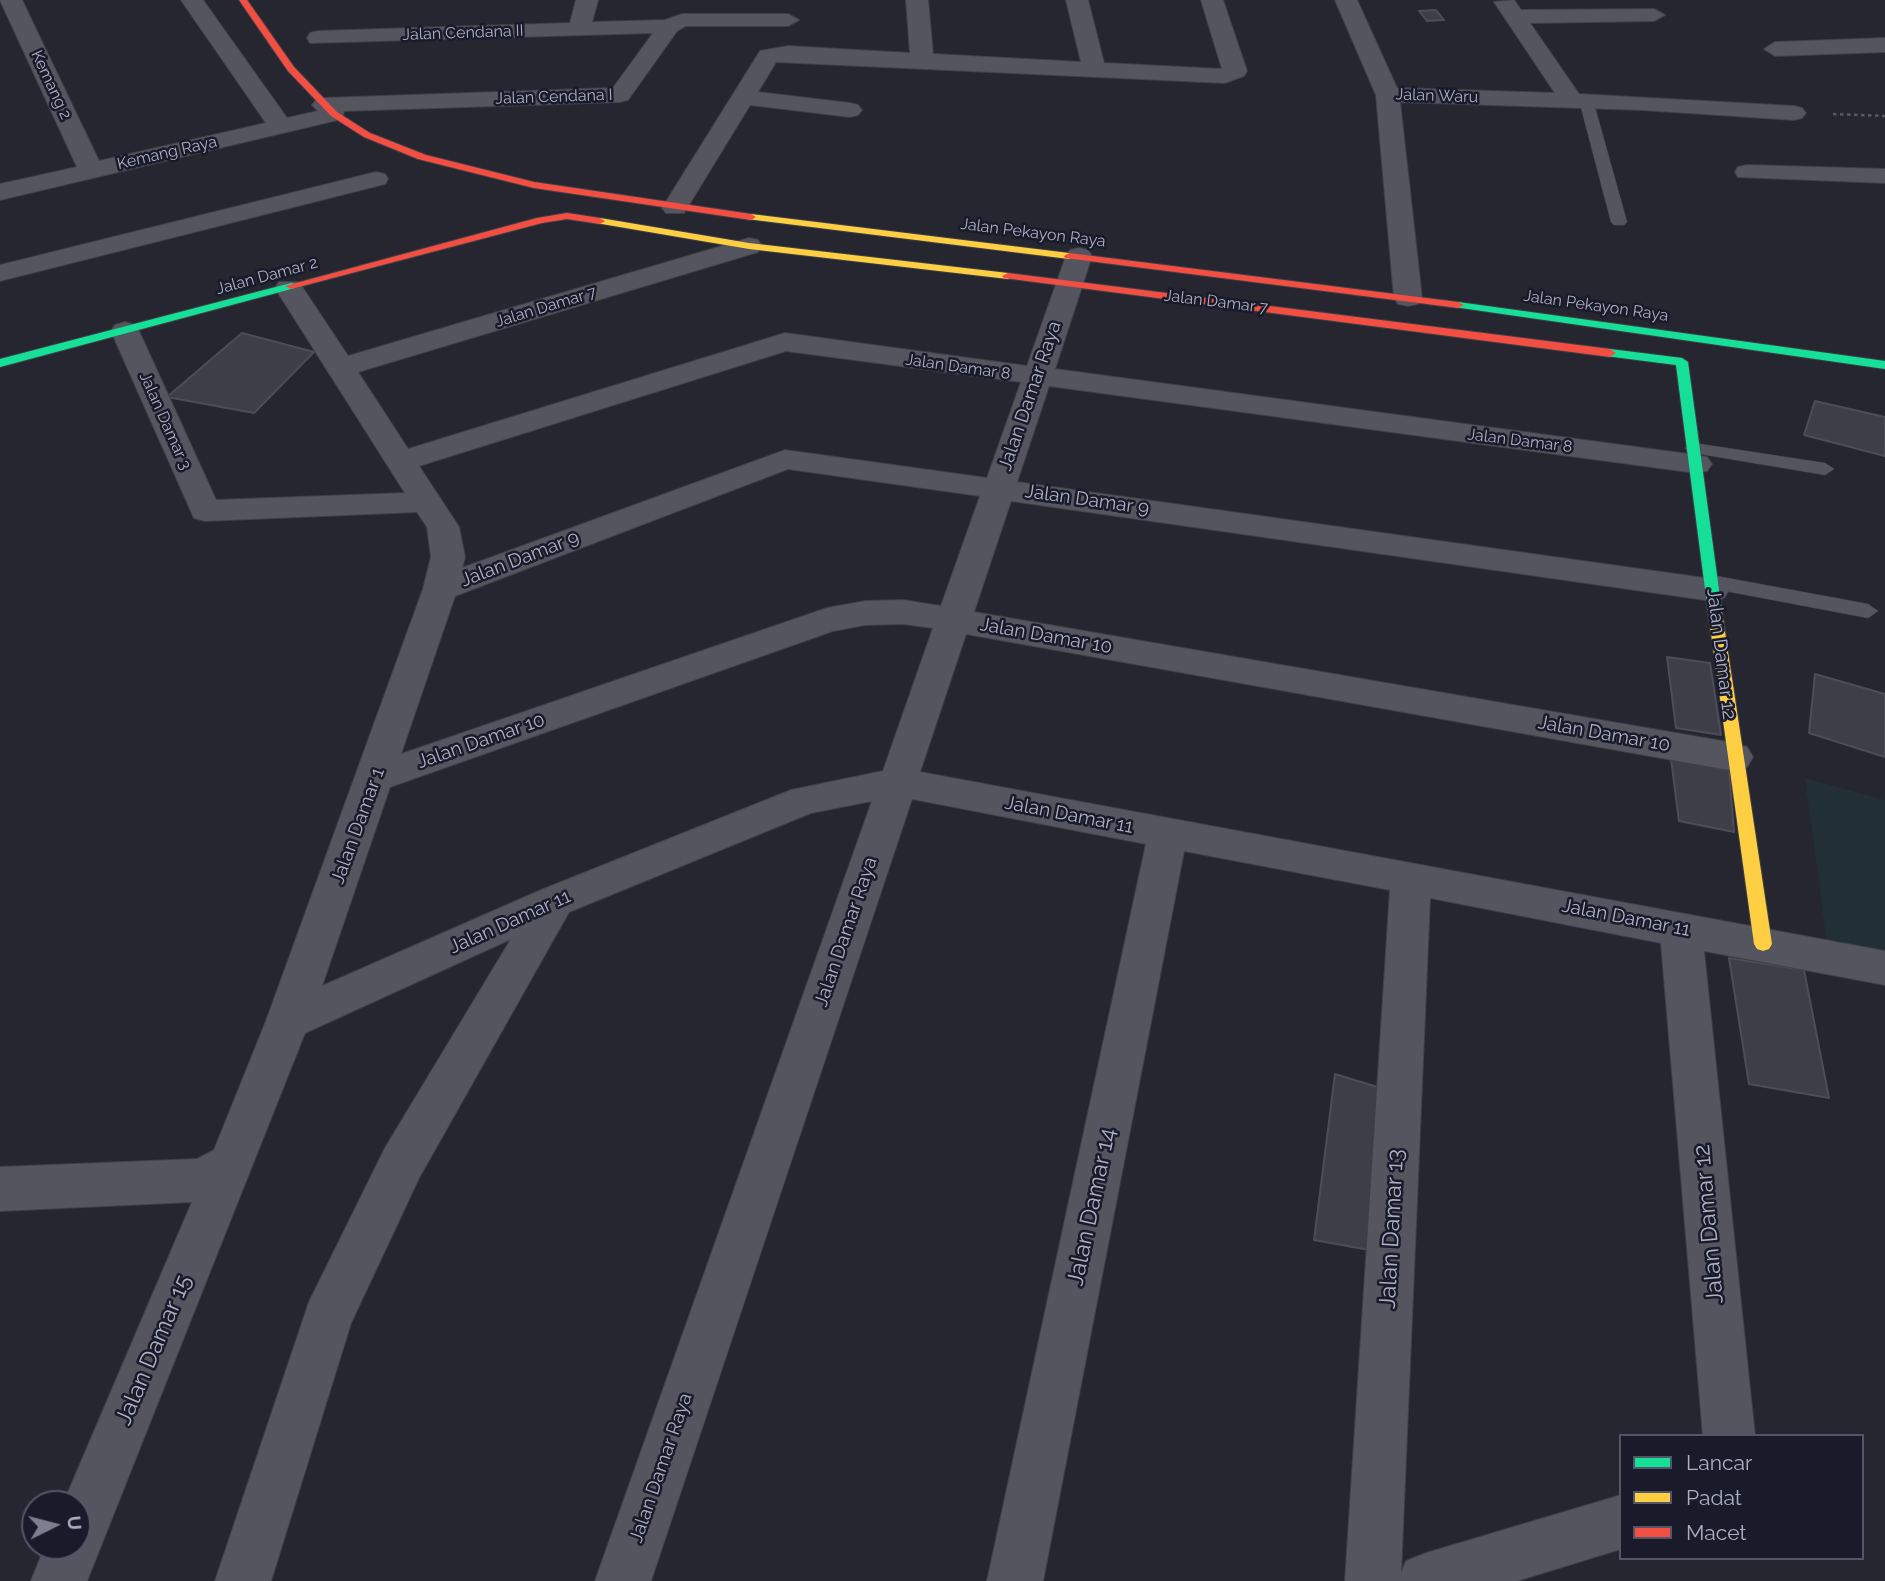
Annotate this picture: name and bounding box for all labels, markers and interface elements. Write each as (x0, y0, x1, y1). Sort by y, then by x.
street label: Jalan Cendana II (402, 21, 524, 45)
street label: Kemang 2 (27, 47, 75, 123)
street label: Jalan Cendana I (495, 85, 613, 109)
street label: Jalan Waru (1395, 85, 1479, 107)
street label: Kemang Raya (115, 132, 219, 174)
street label: Jalan Pekayon Raya (959, 215, 1107, 251)
street label: Jalan Damar 2 (214, 253, 320, 299)
street label: Jalan Damar 7 (493, 283, 599, 331)
street label: Jalan Damar 7 (1163, 286, 1269, 318)
street label: Jalan Pekayon Raya (1522, 286, 1670, 326)
street label: Jalan Damar Raya (994, 318, 1066, 474)
street label: Jalan Damar 8 (904, 350, 1012, 384)
street label: Jalan Damar 3 (135, 369, 195, 473)
street label: Jalan Damar 8 (1466, 425, 1574, 457)
street label: Jalan Damar 9 (1023, 480, 1151, 520)
street label: Jalan Damar 9 (458, 526, 582, 592)
street label: Jalan Damar 12 (1702, 587, 1740, 721)
street label: Jalan Damar 10 (978, 613, 1114, 659)
street label: Jalan Damar 10 (414, 708, 548, 774)
street label: Jalan Damar 10 (1536, 711, 1672, 757)
street label: Jalan Damar 1 (326, 765, 390, 887)
street label: Jalan Damar 11 (1003, 791, 1135, 839)
street label: Jalan Damar Raya (810, 854, 882, 1010)
street label: Jalan Damar 11 (446, 885, 574, 959)
street label: Jalan Damar 11 (1560, 894, 1692, 942)
street label: Jalan Damar 14 (1062, 1126, 1122, 1288)
street label: Jalan Damar 12 (1688, 1143, 1730, 1305)
street label: Jalan Damar 13 (1374, 1148, 1410, 1310)
street label: Jalan Damar 15 (110, 1271, 198, 1429)
street label: Jalan Damar Raya (625, 1390, 697, 1546)
legend (1619, 1434, 1864, 1560)
text: Lancar (1686, 1450, 1752, 1475)
text: Padat (1686, 1485, 1742, 1510)
north arrow (21, 1490, 91, 1560)
text: U (63, 1515, 87, 1531)
text: Macet (1686, 1520, 1746, 1545)

